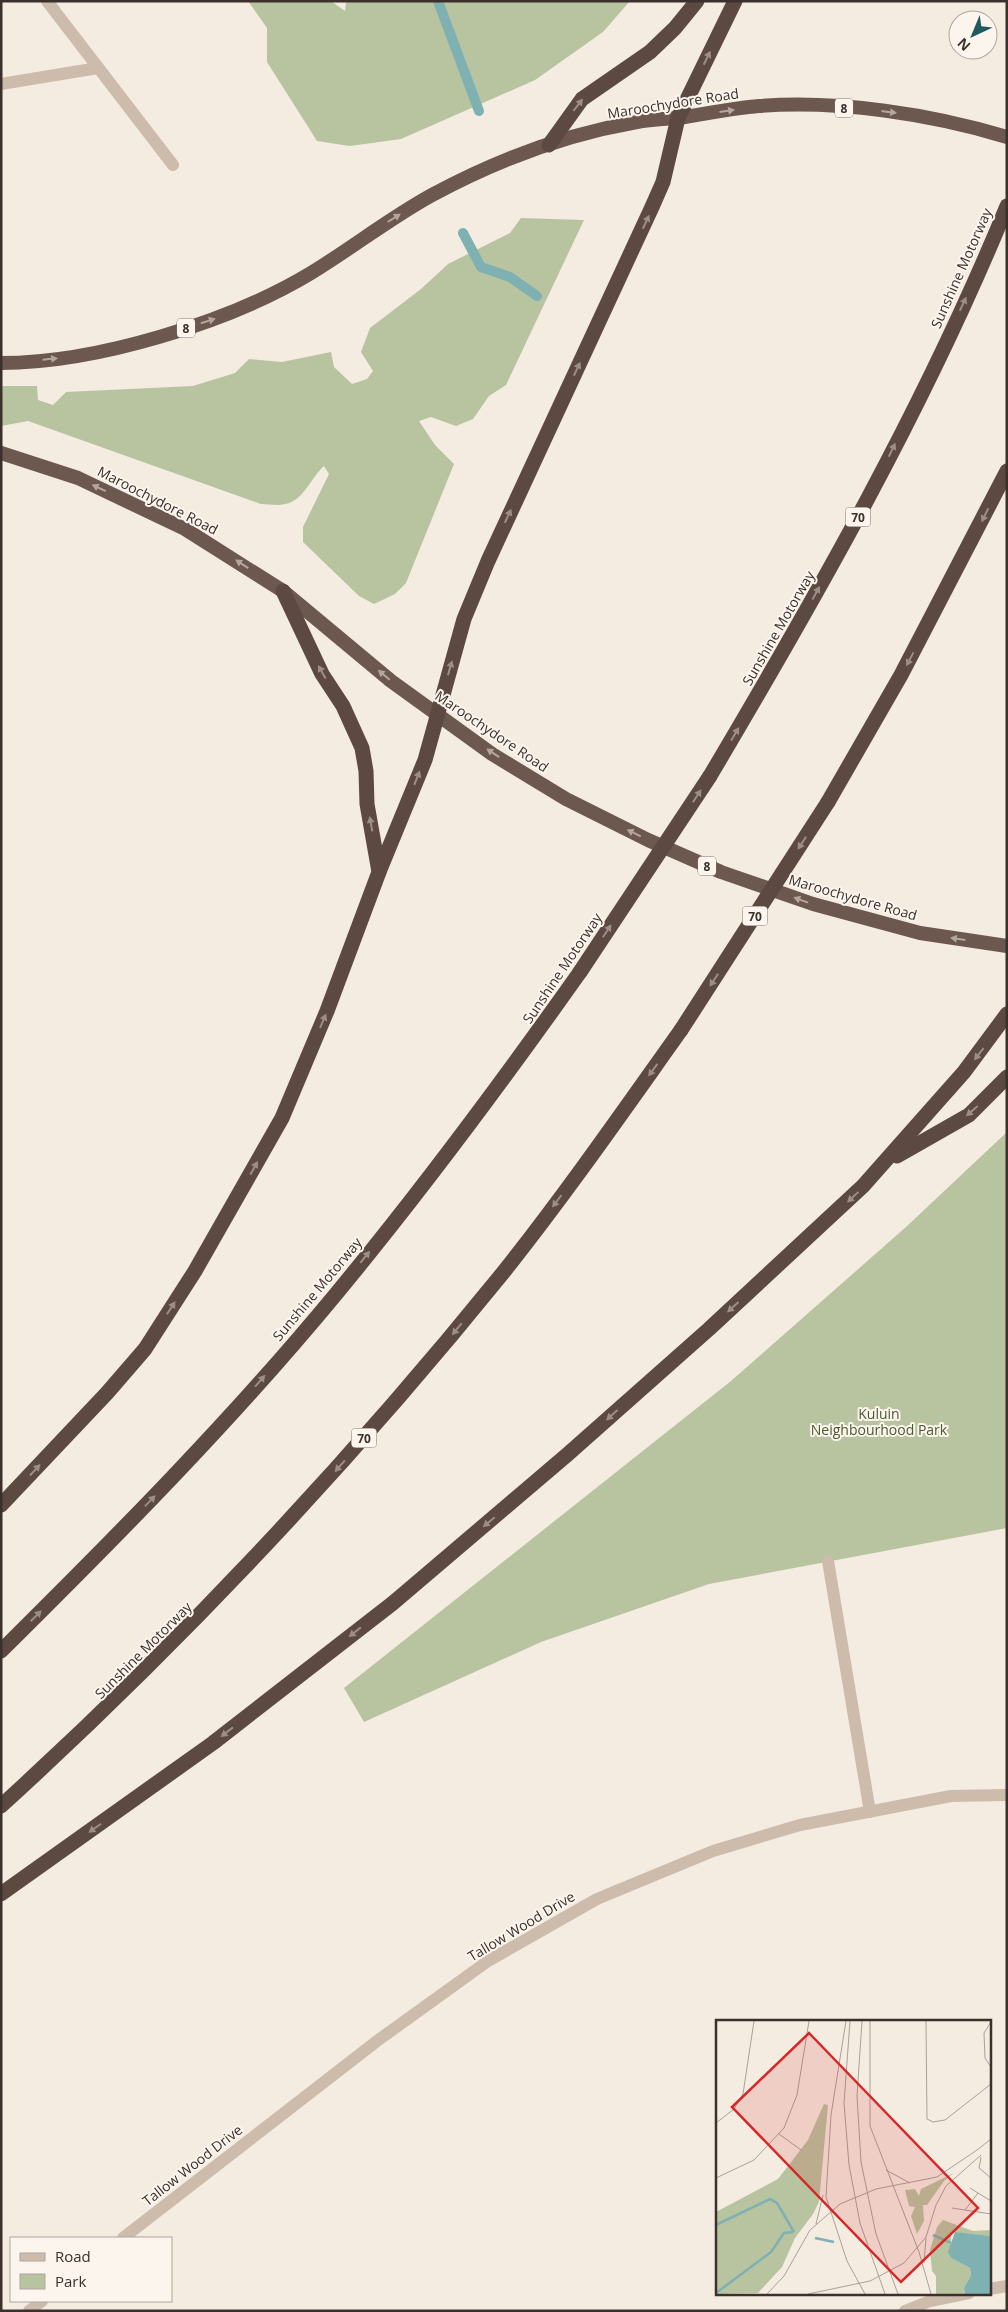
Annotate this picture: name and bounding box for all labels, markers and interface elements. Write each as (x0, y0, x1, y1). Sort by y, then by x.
north arrow (948, 10, 998, 60)
text: N (953, 34, 974, 56)
one-way arrow (702, 50, 711, 65)
street label: Maroochydore Road (606, 83, 740, 123)
one-way arrow (572, 99, 583, 112)
road number: 8 (835, 99, 853, 118)
one-way arrow (719, 107, 735, 115)
one-way arrow (881, 109, 897, 117)
street label: Sunshine Motorway (926, 204, 996, 331)
one-way arrow (388, 213, 401, 222)
one-way arrow (642, 215, 650, 229)
one-way arrow (959, 297, 967, 311)
one-way arrow (200, 317, 215, 325)
road number: 8 (177, 318, 195, 338)
one-way arrow (42, 355, 58, 363)
one-way arrow (573, 362, 581, 376)
one-way arrow (889, 443, 897, 457)
street label: Maroochydore Road (94, 461, 222, 539)
one-way arrow (92, 484, 106, 492)
road number: 70 (846, 508, 870, 526)
one-way arrow (981, 508, 989, 522)
one-way arrow (505, 509, 513, 523)
one-way arrow (235, 559, 249, 569)
street label: Sunshine Motorway (737, 566, 819, 689)
one-way arrow (812, 586, 820, 601)
one-way arrow (905, 652, 914, 666)
one-way arrow (446, 660, 454, 675)
one-way arrow (317, 666, 326, 679)
one-way arrow (377, 670, 390, 681)
street label: Maroochydore Road (432, 686, 552, 776)
one-way arrow (730, 728, 739, 741)
one-way arrow (486, 749, 499, 758)
one-way arrow (414, 771, 422, 785)
one-way arrow (692, 789, 701, 803)
one-way arrow (366, 816, 374, 832)
one-way arrow (627, 829, 641, 837)
one-way arrow (797, 837, 806, 850)
road number: 8 (698, 856, 716, 876)
street label: Maroochydore Road (787, 870, 919, 924)
one-way arrow (793, 896, 808, 904)
road number: 70 (742, 906, 768, 926)
street label: Sunshine Motorway (518, 908, 607, 1027)
one-way arrow (602, 925, 612, 938)
one-way arrow (950, 935, 966, 943)
one-way arrow (709, 973, 718, 987)
one-way arrow (320, 1014, 328, 1028)
one-way arrow (973, 1047, 984, 1060)
one-way arrow (648, 1063, 658, 1077)
one-way arrow (966, 1105, 978, 1117)
one-way arrow (250, 1161, 258, 1175)
one-way arrow (847, 1191, 859, 1203)
one-way arrow (552, 1194, 562, 1208)
street label: Sunshine Motorway (268, 1233, 367, 1345)
one-way arrow (360, 1251, 371, 1264)
one-way arrow (166, 1301, 176, 1314)
one-way arrow (728, 1301, 740, 1313)
one-way arrow (451, 1322, 462, 1335)
one-way arrow (255, 1375, 266, 1388)
park label: Kuluin Neighbourhood Park (811, 1404, 948, 1439)
one-way arrow (606, 1409, 618, 1421)
road number: 70 (352, 1429, 376, 1448)
one-way arrow (334, 1459, 345, 1472)
one-way arrow (29, 1464, 41, 1476)
one-way arrow (144, 1495, 156, 1507)
one-way arrow (483, 1516, 496, 1527)
street label: Sunshine Motorway (90, 1597, 196, 1703)
one-way arrow (30, 1611, 42, 1623)
one-way arrow (349, 1627, 362, 1638)
one-way arrow (221, 1727, 234, 1738)
one-way arrow (88, 1823, 102, 1833)
street label: Tallow Wood Drive (464, 1886, 578, 1965)
inset map (716, 2020, 990, 2294)
street label: Tallow Wood Drive (138, 2120, 246, 2210)
legend (10, 2237, 172, 2302)
text: Road (55, 2246, 91, 2266)
text: Park (55, 2271, 86, 2291)

